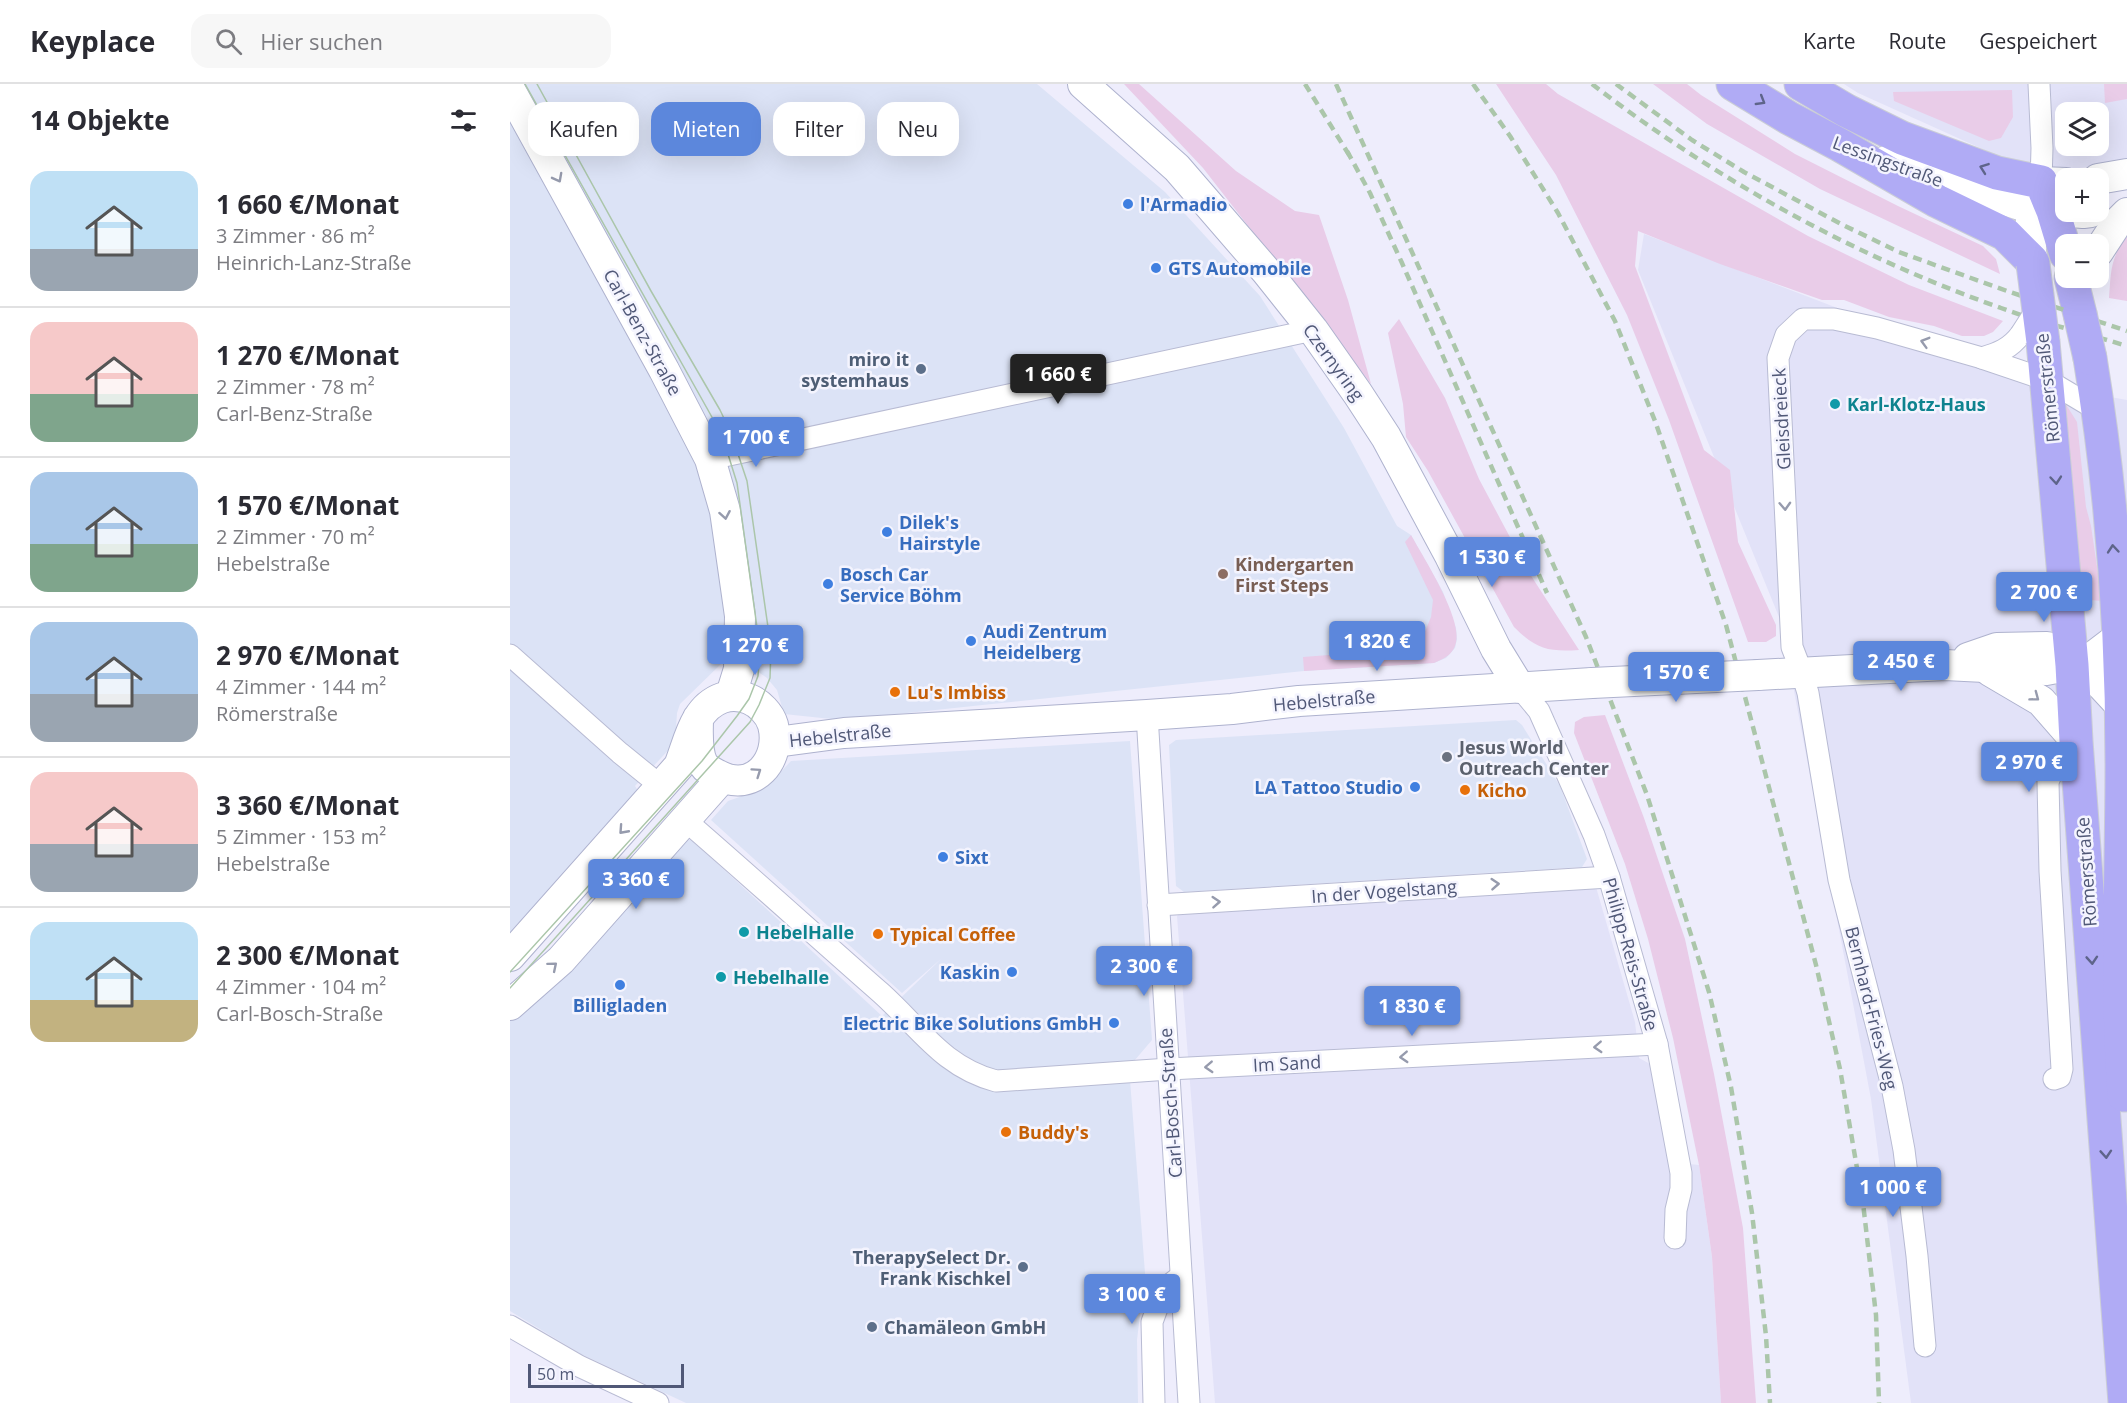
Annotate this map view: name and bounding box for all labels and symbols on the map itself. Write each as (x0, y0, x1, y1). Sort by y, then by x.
one-way arrow (1755, 94, 1765, 106)
street label: Lessingstraße (1830, 130, 1946, 192)
one-way arrow (1979, 163, 1990, 175)
one-way arrow (551, 172, 562, 183)
place label: l'Armadio (1140, 192, 1227, 216)
marker: l'Armadio (1121, 197, 1135, 211)
place label: GTS Automobile (1168, 256, 1311, 280)
marker: GTS Automobile (1149, 261, 1163, 275)
street label: Carl-Benz-Straße (598, 265, 688, 399)
street label: Czernyring (1298, 319, 1370, 406)
street label: Römerstraße (2029, 332, 2065, 444)
one-way arrow (1921, 337, 1931, 349)
place label: miro it systemhaus (801, 347, 909, 392)
pin: 1 660 € (1003, 354, 1113, 405)
marker: miro it systemhaus (914, 362, 928, 376)
street label: Gleisdreieck (1766, 367, 1796, 471)
place label: Karl-Klotz-Haus (1847, 392, 1986, 416)
marker: Karl-Klotz-Haus (1828, 397, 1842, 411)
pin: 1 700 € (701, 417, 811, 468)
one-way arrow (2049, 475, 2062, 484)
one-way arrow (1778, 501, 1791, 510)
one-way arrow (718, 509, 731, 519)
place label: Dilek's Hairstyle (899, 510, 980, 555)
marker: Dilek's Hairstyle (880, 525, 894, 539)
pin: 1 530 € (1437, 537, 1547, 588)
one-way arrow (2107, 544, 2120, 554)
place label: Kindergarten First Steps (1235, 552, 1354, 597)
place label: Bosch Car Service Böhm (840, 562, 962, 607)
marker: Kindergarten First Steps (1216, 567, 1230, 581)
pin: 2 700 € (1989, 572, 2099, 623)
marker: Bosch Car Service Böhm (821, 577, 835, 591)
place label: Audi Zentrum Heidelberg (983, 619, 1107, 664)
pin: 1 820 € (1322, 621, 1432, 672)
pin: 1 270 € (700, 625, 810, 676)
marker: Audi Zentrum Heidelberg (964, 634, 978, 648)
pin: 2 450 € (1846, 641, 1956, 692)
pin: 1 570 € (1621, 652, 1731, 703)
place label: Lu's Imbiss (907, 680, 1006, 704)
street label: Hebelstraße (1272, 684, 1376, 716)
marker: Lu's Imbiss (888, 685, 902, 699)
one-way arrow (2028, 690, 2039, 701)
street label: Hebelstraße (788, 718, 892, 752)
place label: Jesus World Outreach Center (1457, 735, 1609, 780)
pin: 2 970 € (1974, 742, 2084, 793)
marker: Jesus World Outreach Center (1440, 750, 1454, 764)
one-way arrow (751, 768, 762, 779)
place label: LA Tattoo Studio (1254, 775, 1403, 799)
place label: Kicho (1477, 778, 1527, 802)
marker: LA Tattoo Studio (1408, 780, 1422, 794)
marker: Kicho (1458, 783, 1472, 797)
street label: Römerstraße (2070, 816, 2102, 928)
one-way arrow (619, 824, 630, 834)
place label: Sixt (955, 845, 989, 869)
marker: Sixt (936, 850, 950, 864)
pin: 3 360 € (581, 859, 691, 910)
street label: In der Vogelstang (1310, 874, 1458, 908)
street label: Philipp-Reis-Straße (1598, 875, 1664, 1033)
one-way arrow (1490, 878, 1499, 891)
one-way arrow (1212, 895, 1221, 908)
place label: HebelHalle (756, 920, 854, 944)
place label: Typical Coffee (890, 922, 1016, 946)
street label: Bernhard-Fries-Weg (1840, 924, 1904, 1092)
marker: HebelHalle (737, 925, 751, 939)
marker: Typical Coffee (871, 927, 885, 941)
pin: 2 300 € (1089, 946, 1199, 997)
one-way arrow (2085, 955, 2098, 964)
place label: Kaskin (940, 960, 1000, 984)
one-way arrow (546, 962, 557, 973)
place label: Hebelhalle (733, 965, 829, 989)
marker: Kaskin (1005, 965, 1019, 979)
marker: Hebelhalle (714, 970, 728, 984)
marker: Billigladen (613, 978, 627, 992)
pin: 1 830 € (1357, 986, 1467, 1037)
place label: Billigladen (573, 993, 667, 1017)
place label: Electric Bike Solutions GmbH (843, 1011, 1102, 1035)
marker: Electric Bike Solutions GmbH (1107, 1016, 1121, 1030)
street label: Carl-Bosch-Straße (1153, 1027, 1187, 1179)
one-way arrow (1594, 1040, 1603, 1053)
street label: Im Sand (1252, 1049, 1322, 1077)
one-way arrow (1399, 1050, 1408, 1063)
one-way arrow (1204, 1061, 1213, 1074)
place label: Buddy's (1018, 1120, 1089, 1144)
marker: Buddy's (999, 1125, 1013, 1139)
one-way arrow (2100, 1150, 2113, 1159)
pin: 1 000 € (1838, 1167, 1948, 1218)
place label: TherapySelect Dr. Frank Kischkel (852, 1245, 1011, 1290)
marker: TherapySelect Dr. Frank Kischkel (1016, 1260, 1030, 1274)
pin: 3 100 € (1077, 1274, 1187, 1325)
place label: Chamäleon GmbH (884, 1315, 1046, 1339)
marker: Chamäleon GmbH (865, 1320, 879, 1334)
scale bar (528, 1361, 684, 1388)

